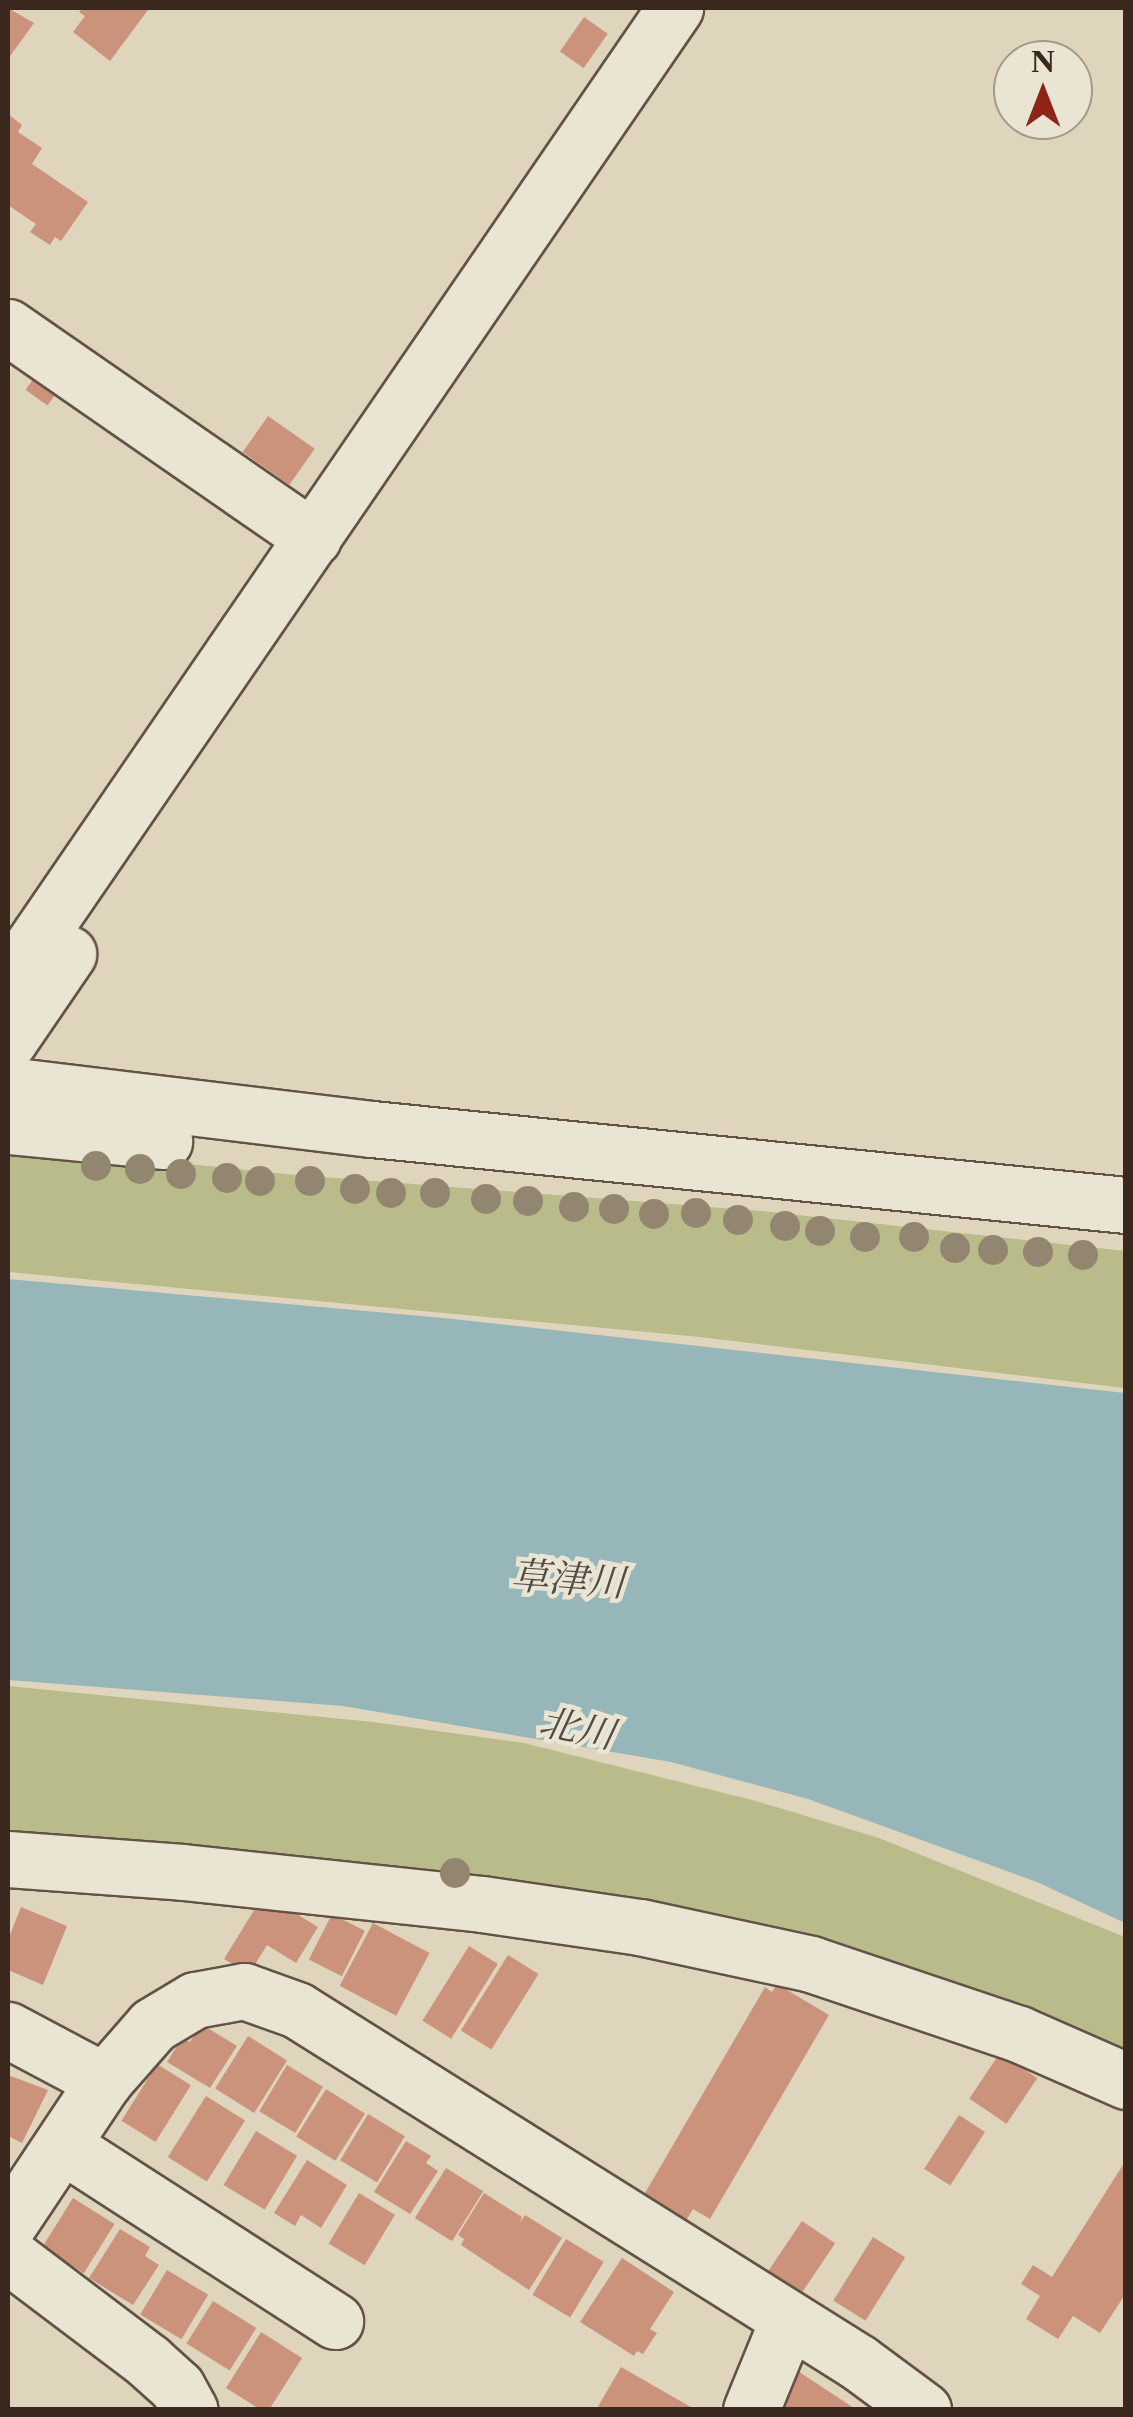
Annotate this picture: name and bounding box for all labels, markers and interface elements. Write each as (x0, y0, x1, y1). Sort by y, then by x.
north arrow (993, 40, 1093, 140)
text: N (1031, 45, 1055, 79)
water label: 草津川 (510, 1552, 626, 1606)
water label: 北川 (535, 1698, 619, 1758)

